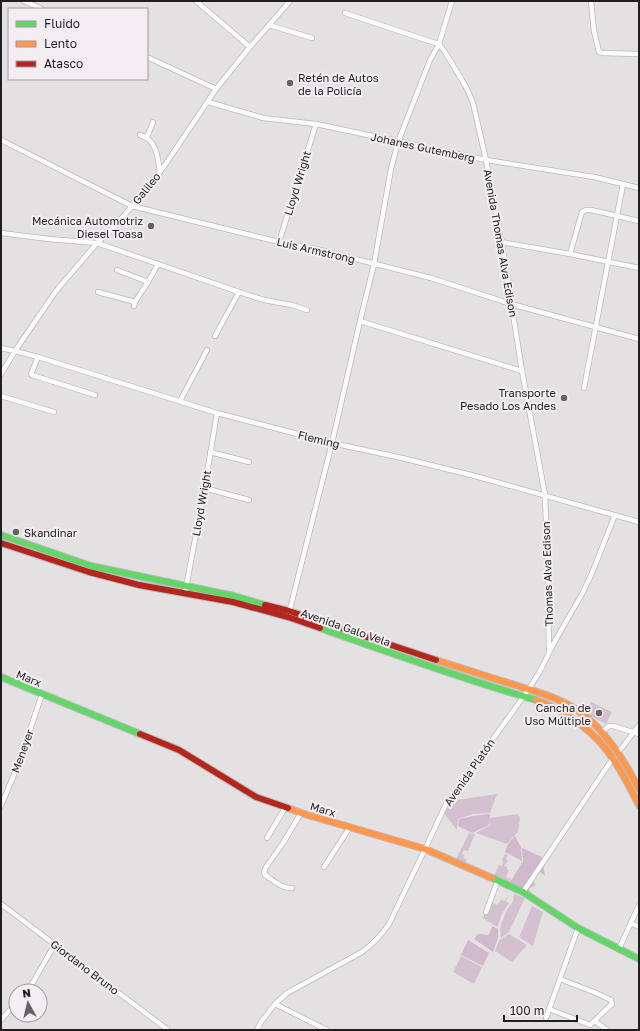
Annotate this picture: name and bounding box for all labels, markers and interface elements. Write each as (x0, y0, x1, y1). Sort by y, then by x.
legend (8, 8, 148, 80)
text: Fluido (44, 16, 80, 31)
text: Lento (44, 36, 77, 51)
text: Atasco (44, 56, 83, 71)
place label: Retén de Autos de la Policía (298, 71, 379, 97)
marker: Retén de Autos de la Policía (285, 78, 295, 88)
street label: Johanes Gutemberg (370, 130, 476, 164)
street label: Lloyd Wright (281, 149, 313, 217)
street label: Avenida Thomas Alva Edison (482, 168, 520, 318)
street label: Galileo (129, 169, 163, 206)
place label: Mecánica Automotriz Diesel Toasa (32, 214, 143, 240)
marker: Mecánica Automotriz Diesel Toasa (146, 221, 156, 231)
street label: Luis Armstrong (275, 235, 357, 265)
place label: Transporte Pesado Los Andes (460, 386, 556, 412)
marker: Transporte Pesado Los Andes (559, 393, 569, 403)
street label: Fleming (297, 428, 341, 450)
street label: Lloyd Wright (189, 469, 213, 537)
street label: Thomas Alva Edison (539, 521, 555, 627)
place label: Skandinar (24, 526, 78, 539)
marker: Skandinar (11, 527, 21, 537)
street label: Avenida Galo Vela (299, 606, 393, 648)
street label: Marx (14, 667, 44, 689)
place label: Cancha de Uso Múltiple (524, 701, 591, 727)
marker: Cancha de Uso Múltiple (594, 708, 604, 718)
street label: Meneyer (8, 727, 36, 775)
street label: Avenida Platón (441, 736, 497, 808)
street label: Marx (309, 799, 337, 819)
street label: Giordano Bruno (48, 937, 122, 997)
north arrow (8, 983, 48, 1023)
text: N (21, 986, 32, 1000)
scale bar (504, 997, 577, 1023)
text: 100 m (510, 1003, 544, 1018)

